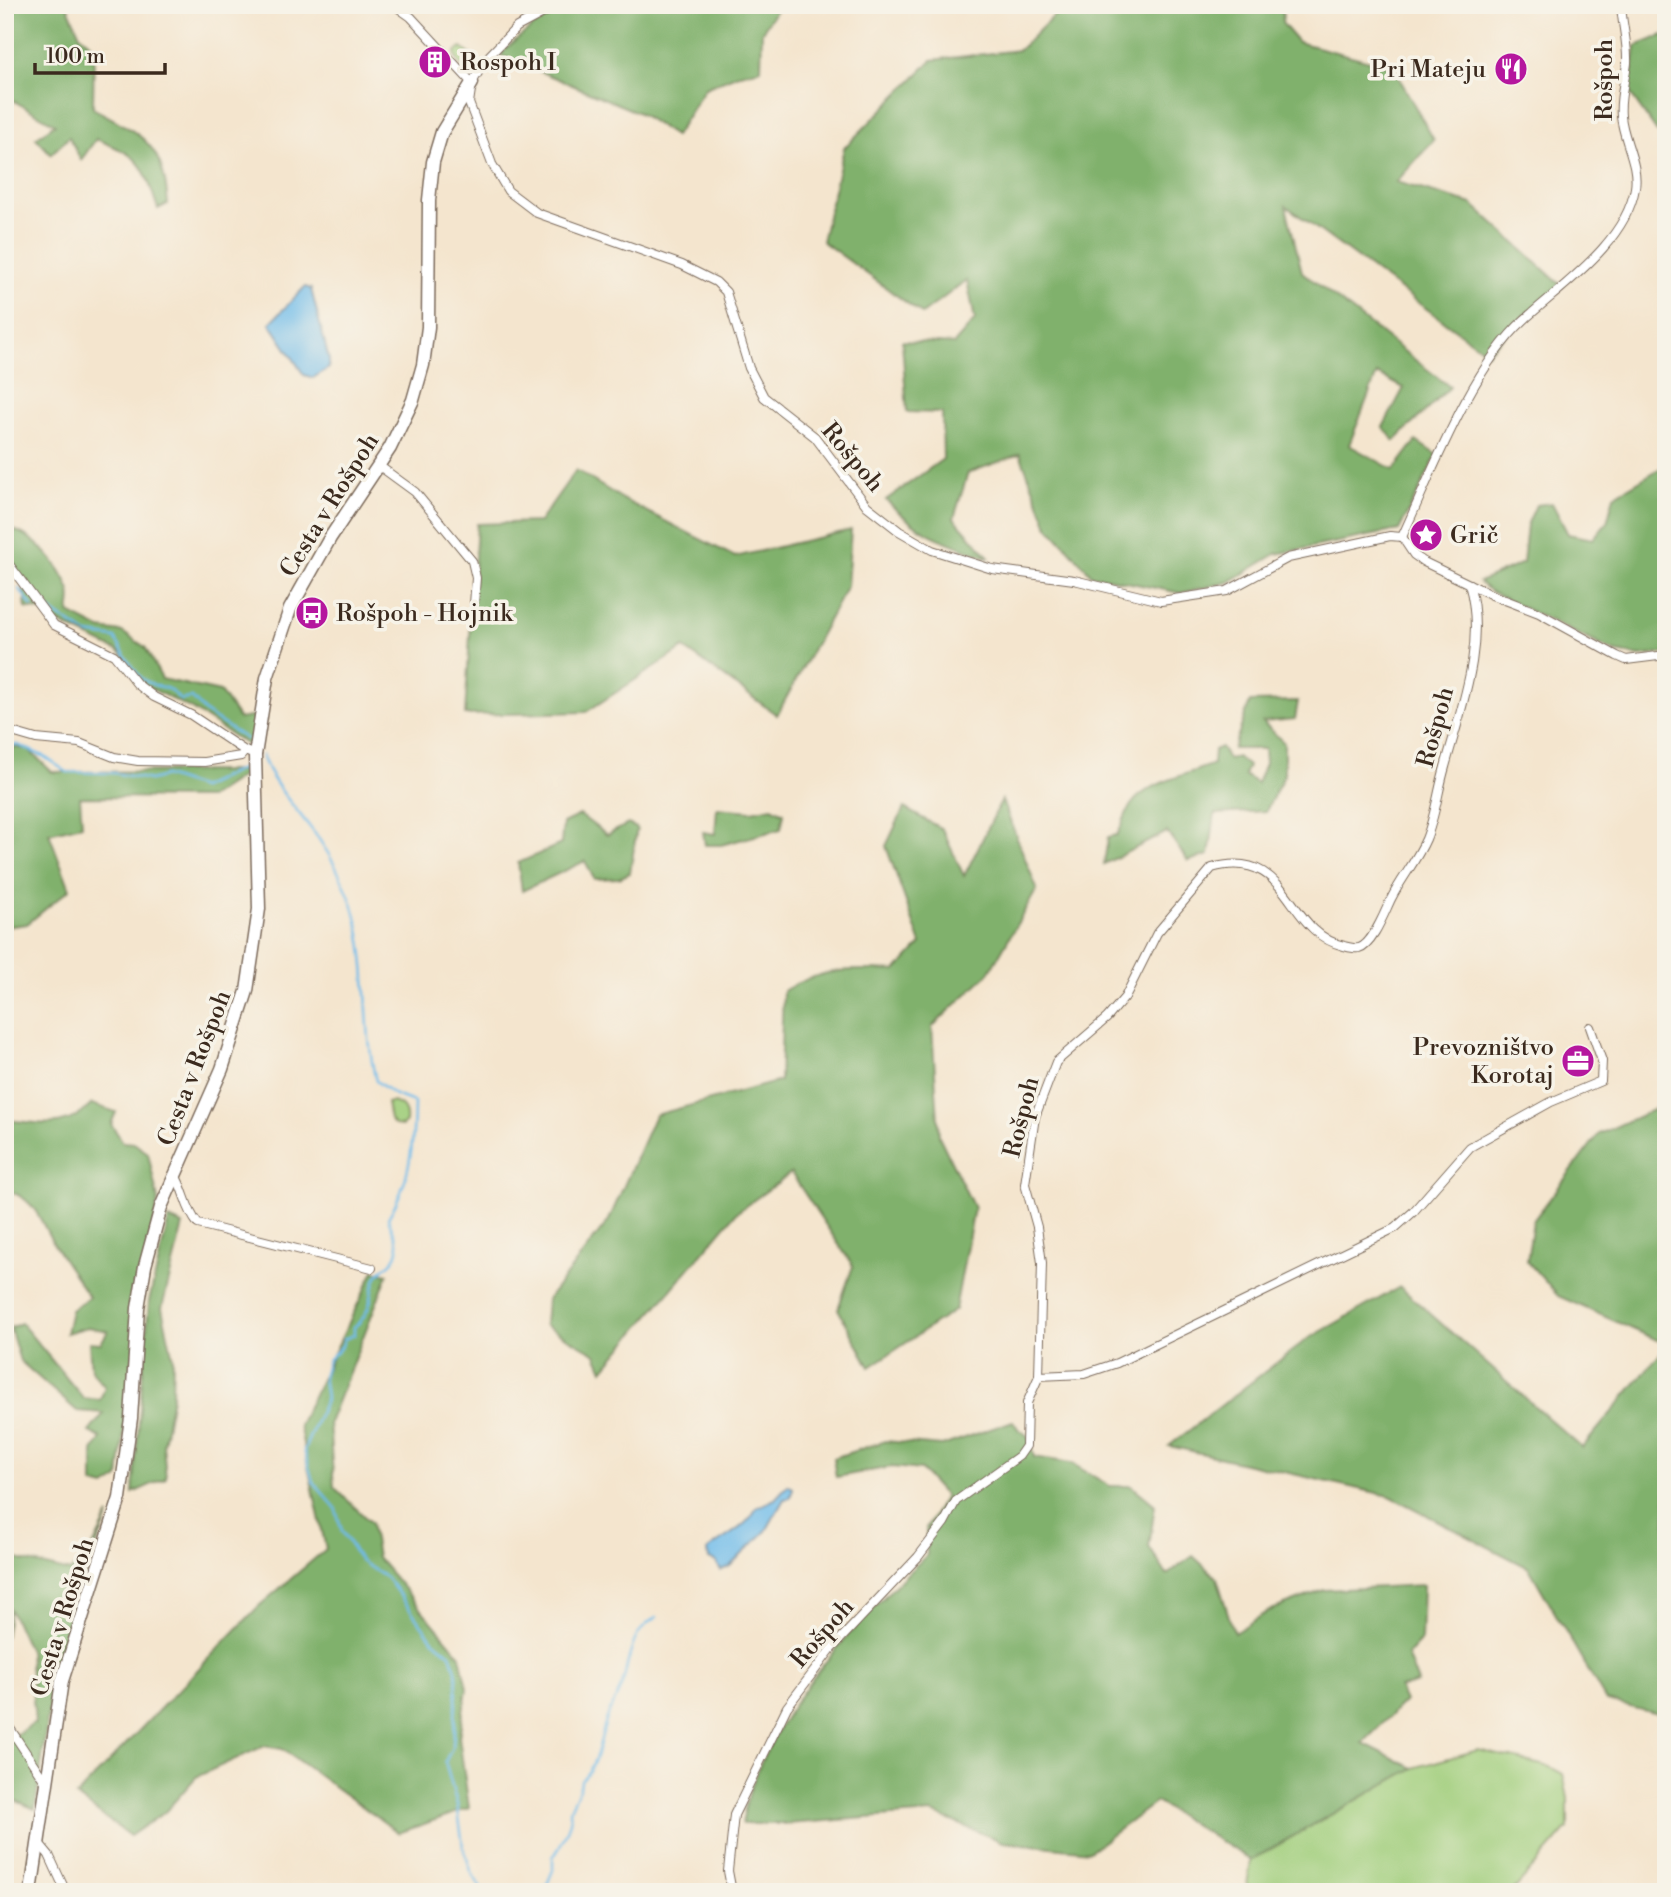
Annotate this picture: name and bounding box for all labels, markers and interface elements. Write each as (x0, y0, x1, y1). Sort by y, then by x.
scale bar (35, 32, 164, 76)
street label: Rošpoh (1590, 39, 1620, 121)
building icon: Rospoh I (416, 43, 454, 81)
text: 100 m (46, 44, 105, 70)
place label: Rospoh I (460, 48, 556, 78)
restaurant icon: Pri Mateju (1492, 50, 1530, 88)
place label: Pri Mateju (1370, 55, 1486, 85)
street label: Rošpoh (814, 417, 890, 499)
street label: Cesta v Rošpoh (274, 428, 386, 583)
place icon: Grič (1407, 516, 1445, 554)
place label: Grič (1450, 521, 1499, 551)
bus stop icon: Rošpoh - Hojnik (293, 594, 331, 632)
place label: Rošpoh - Hojnik (336, 599, 514, 629)
street label: Rošpoh (1411, 684, 1461, 771)
street label: Cesta v Rošpoh (152, 986, 238, 1150)
place label: Prevozništvo Korotaj (1413, 1033, 1554, 1091)
office icon: Prevozništvo Korotaj (1559, 1042, 1597, 1080)
street label: Rošpoh (997, 1074, 1046, 1161)
street label: Cesta v Rošpoh (25, 1534, 101, 1700)
street label: Rošpoh (785, 1593, 861, 1674)

